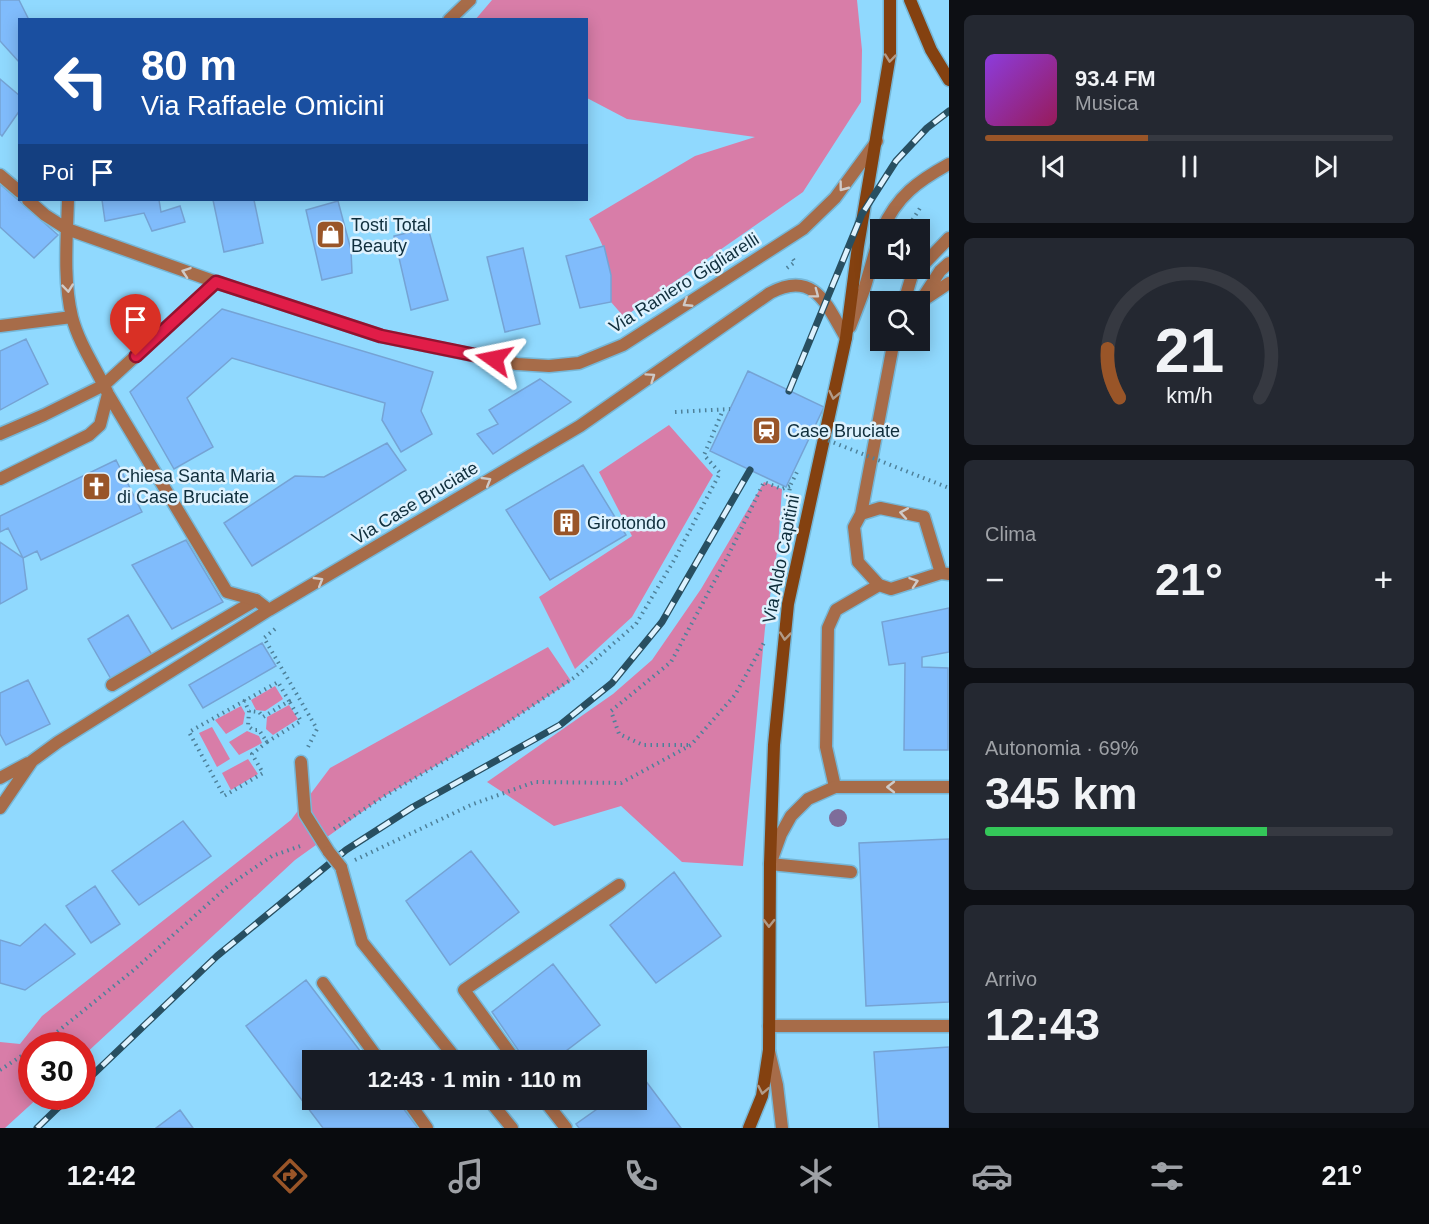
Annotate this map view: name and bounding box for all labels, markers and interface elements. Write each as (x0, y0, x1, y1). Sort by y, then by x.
icon: left (42, 42, 120, 120)
text: 80 m (141, 42, 237, 89)
one-way arrow (884, 54, 897, 63)
text: 93.4 FM (1075, 66, 1156, 91)
text: Via Raffaele Omicini (141, 91, 385, 121)
text: Musica (1075, 92, 1138, 114)
icon: previous (1037, 150, 1070, 183)
icon: pause (1173, 150, 1206, 183)
icon: next (1309, 150, 1342, 183)
icon: arrive (86, 156, 119, 189)
text: Poi (42, 160, 74, 185)
one-way arrow (839, 181, 850, 192)
place label: Tosti Total Beauty (351, 215, 431, 256)
shop icon: Tosti Total Beauty (314, 219, 346, 251)
map controls (870, 219, 930, 351)
button: sound (870, 219, 930, 279)
street label: Via Raniero Gigliarelli (605, 229, 763, 337)
one-way arrow (181, 267, 192, 279)
one-way arrow (62, 283, 74, 292)
one-way arrow (809, 286, 820, 297)
button: search (870, 291, 930, 351)
pin (110, 294, 161, 356)
one-way arrow (683, 296, 694, 307)
icon: arrive (119, 303, 152, 336)
text: 21 (1154, 317, 1224, 386)
position arrow (462, 327, 526, 391)
one-way arrow (645, 373, 656, 384)
text: km/h (1166, 385, 1212, 409)
one-way arrow (828, 389, 841, 399)
station icon: Case Bruciate (750, 415, 782, 447)
place label: Case Bruciate (787, 421, 900, 441)
street label: Via Case Bruciate (348, 457, 482, 549)
place label: Chiesa Santa Maria di Case Bruciate (117, 466, 276, 507)
church icon: Chiesa Santa Maria di Case Bruciate (80, 470, 112, 502)
one-way arrow (481, 477, 491, 489)
street label: Via Aldo Capitini (759, 493, 803, 625)
building icon: Girotondo (550, 507, 582, 539)
one-way arrow (899, 507, 908, 519)
place label: Girotondo (587, 513, 666, 533)
text: Clima (985, 523, 1036, 545)
text: 21° (1155, 554, 1223, 605)
text: − (985, 561, 1004, 598)
text: + (1374, 561, 1393, 598)
one-way arrow (313, 576, 323, 588)
one-way arrow (908, 577, 919, 590)
one-way arrow (779, 632, 791, 641)
text: Autonomia · 69% (985, 737, 1138, 759)
text: 345 km (985, 768, 1138, 819)
one-way arrow (886, 781, 895, 793)
one-way arrow (763, 918, 775, 927)
text: Arrivo (985, 968, 1037, 990)
text: 12:43 (985, 999, 1100, 1050)
speed limit sign: 30 (18, 1032, 96, 1110)
text: 12:43 · 1 min · 110 m (368, 1067, 582, 1092)
one-way arrow (757, 1085, 770, 1095)
icon: directions (269, 1155, 311, 1197)
icon: music (445, 1155, 487, 1197)
icon: phone (620, 1155, 662, 1197)
icon: climate (795, 1155, 837, 1197)
icon: car (971, 1155, 1013, 1197)
icon: filters (1146, 1155, 1188, 1197)
text: 12:42 (67, 1161, 136, 1191)
text: 21° (1321, 1161, 1362, 1191)

